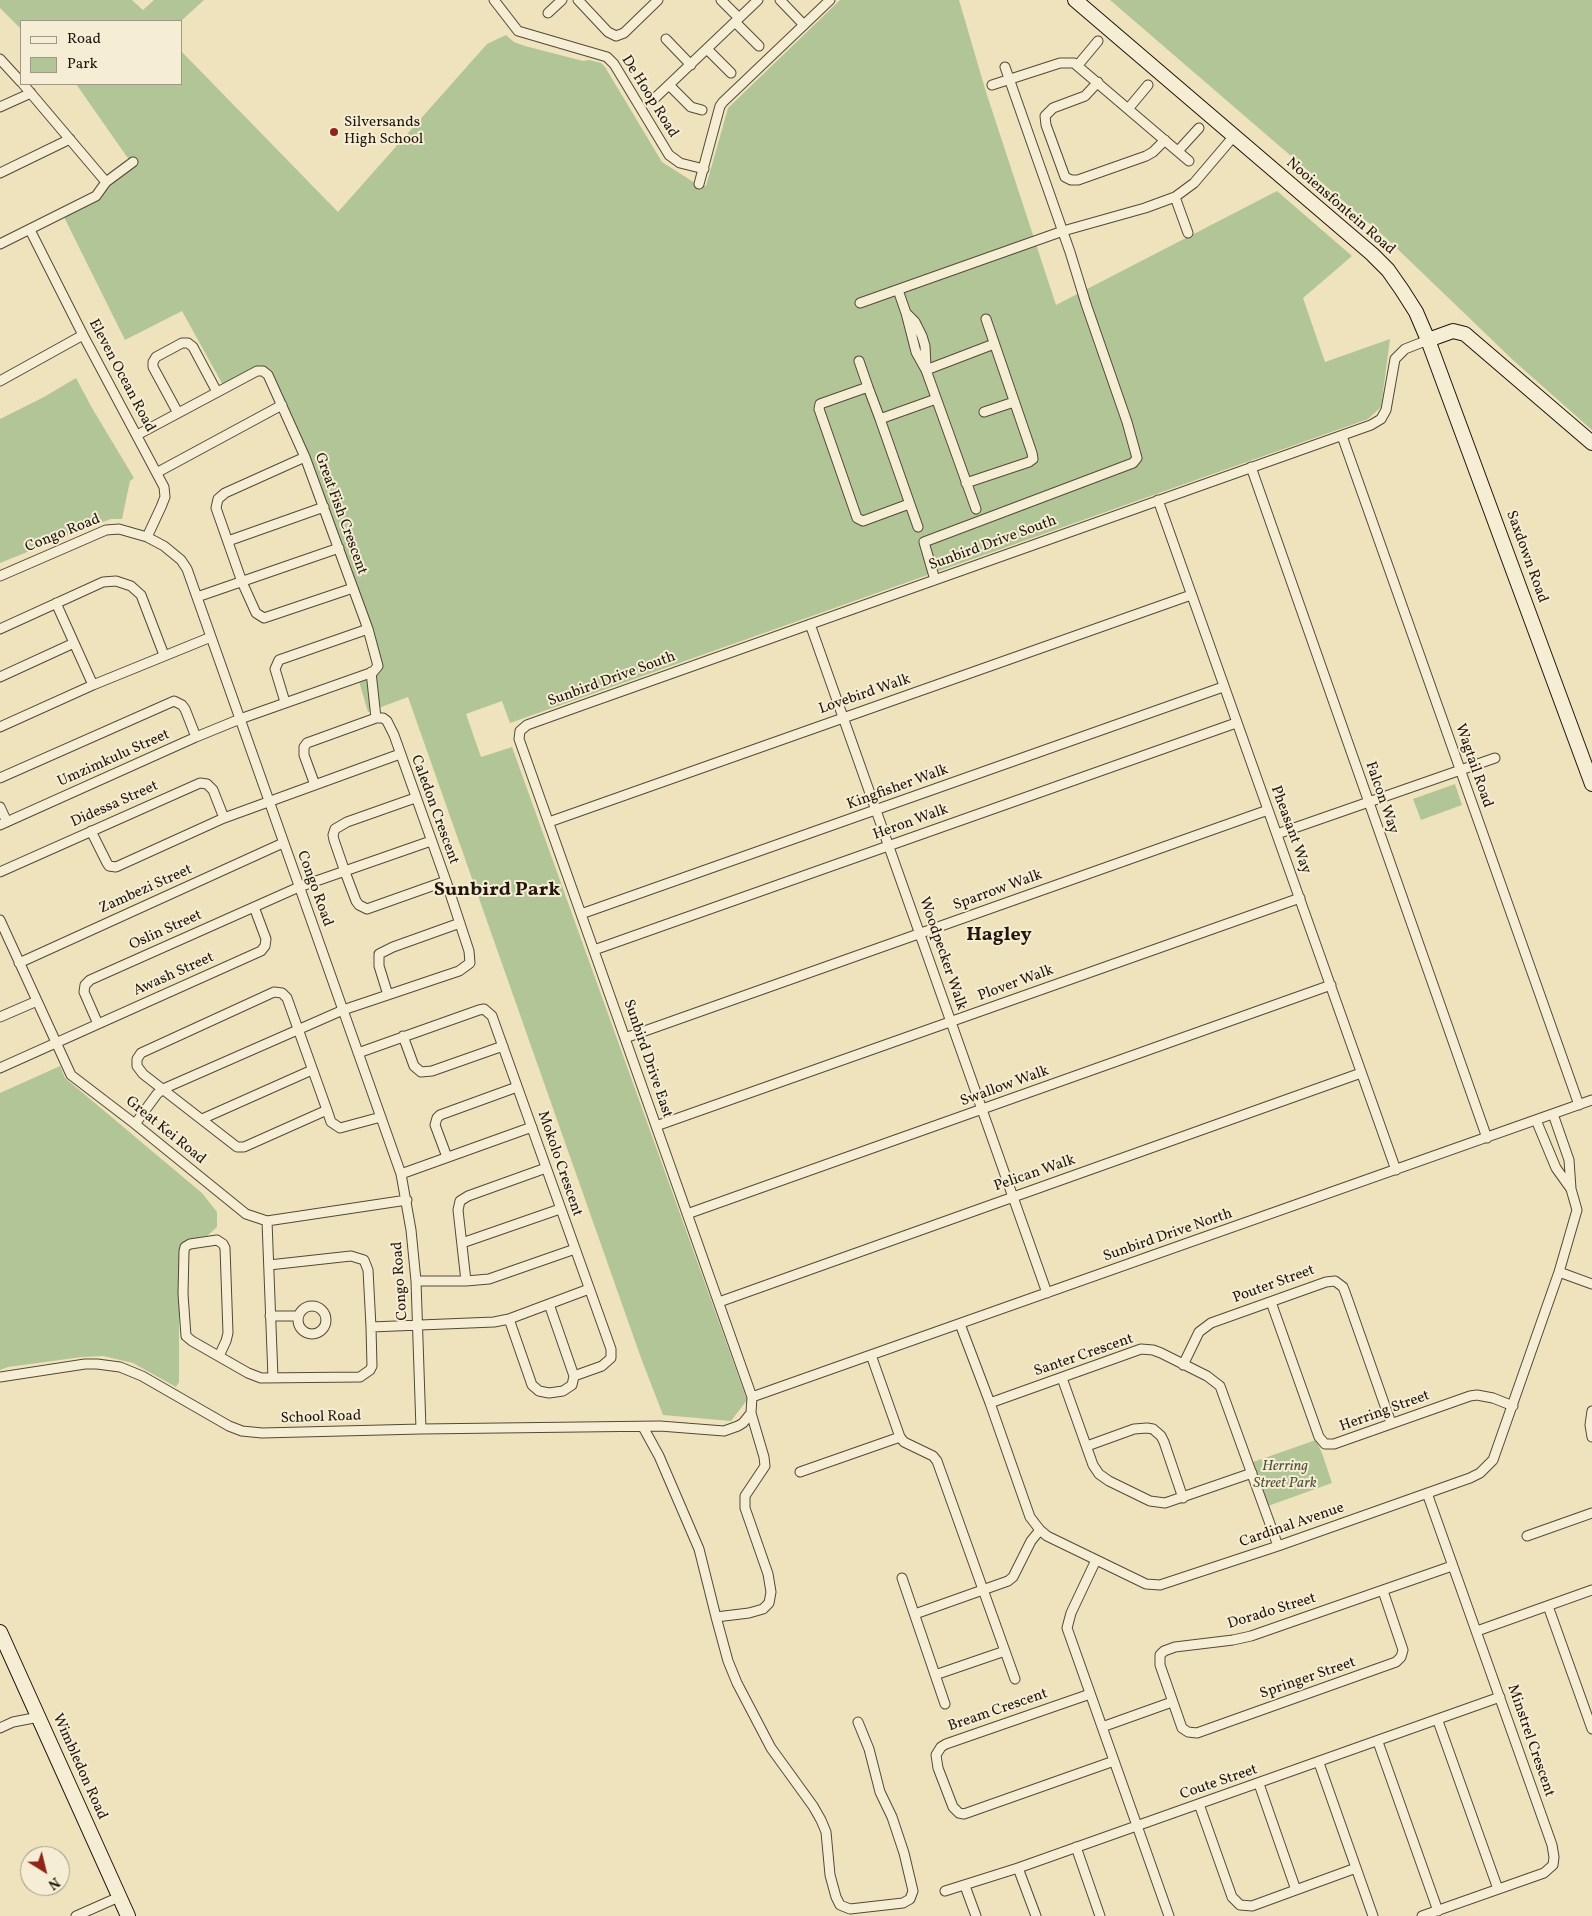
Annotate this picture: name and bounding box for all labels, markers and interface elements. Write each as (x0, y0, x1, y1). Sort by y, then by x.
legend (20, 20, 182, 85)
text: Road (67, 29, 101, 50)
street label: De Hoop Road (617, 52, 681, 142)
text: Park (67, 54, 98, 75)
place label: Silversands High School (344, 114, 423, 149)
marker: Silversands High School (328, 126, 340, 138)
street label: Nooiensfontein Road (1282, 155, 1398, 259)
street label: Eleven Ocean Road (84, 316, 158, 436)
street label: Great Fish Crescent (310, 451, 370, 577)
street label: Saxdown Road (1501, 508, 1551, 606)
street label: Congo Road (23, 511, 103, 557)
street label: Sunbird Drive South (927, 513, 1059, 575)
street label: Sunbird Drive South (546, 649, 678, 711)
street label: Lovebird Walk (817, 671, 913, 719)
street label: Wagtail Road (1450, 722, 1496, 810)
street label: Umzimkulu Street (55, 726, 173, 792)
street label: Caledon Crescent (406, 753, 462, 867)
street label: Falcon Way (1360, 759, 1402, 837)
street label: Kingfisher Walk (845, 761, 951, 815)
street label: Didessa Street (69, 778, 161, 832)
street label: Pheasant Way (1266, 783, 1314, 877)
street label: Heron Walk (871, 801, 951, 845)
street label: Congo Road (292, 849, 336, 929)
street label: Zambezi Street (97, 861, 195, 919)
street label: Sparrow Walk (951, 867, 1045, 915)
district label: Sunbird Park (434, 879, 560, 903)
street label: Woodpecker Walk (914, 895, 970, 1013)
street label: Oslin Street (127, 907, 205, 955)
district label: Hagley (966, 924, 1032, 948)
street label: Awash Street (131, 949, 217, 1001)
street label: Plover Walk (976, 962, 1056, 1006)
street label: Sunbird Drive East (618, 997, 676, 1121)
street label: Swallow Walk (958, 1063, 1052, 1111)
street label: Great Kei Road (121, 1093, 209, 1169)
street label: Mokolo Crescent (533, 1109, 585, 1219)
street label: Pelican Walk (992, 1152, 1078, 1196)
street label: Sunbird Drive North (1101, 1205, 1235, 1267)
street label: Congo Road (389, 1241, 413, 1321)
street label: Pouter Street (1231, 1262, 1317, 1308)
street label: Santer Crescent (1032, 1331, 1136, 1381)
street label: Herring Street (1338, 1387, 1432, 1437)
street label: School Road (280, 1408, 362, 1428)
park label: Herring Street Park (1253, 1458, 1317, 1493)
street label: Cardinal Avenue (1237, 1500, 1347, 1552)
street label: Dorado Street (1226, 1590, 1318, 1634)
street label: Springer Street (1258, 1654, 1358, 1704)
street label: Minstrel Crescent (1502, 1682, 1558, 1800)
street label: Bream Crescent (946, 1686, 1050, 1736)
street label: Wimbledon Road (48, 1711, 110, 1823)
street label: Coute Street (1178, 1761, 1260, 1805)
north arrow (20, 1846, 70, 1896)
text: N (44, 1872, 63, 1893)

